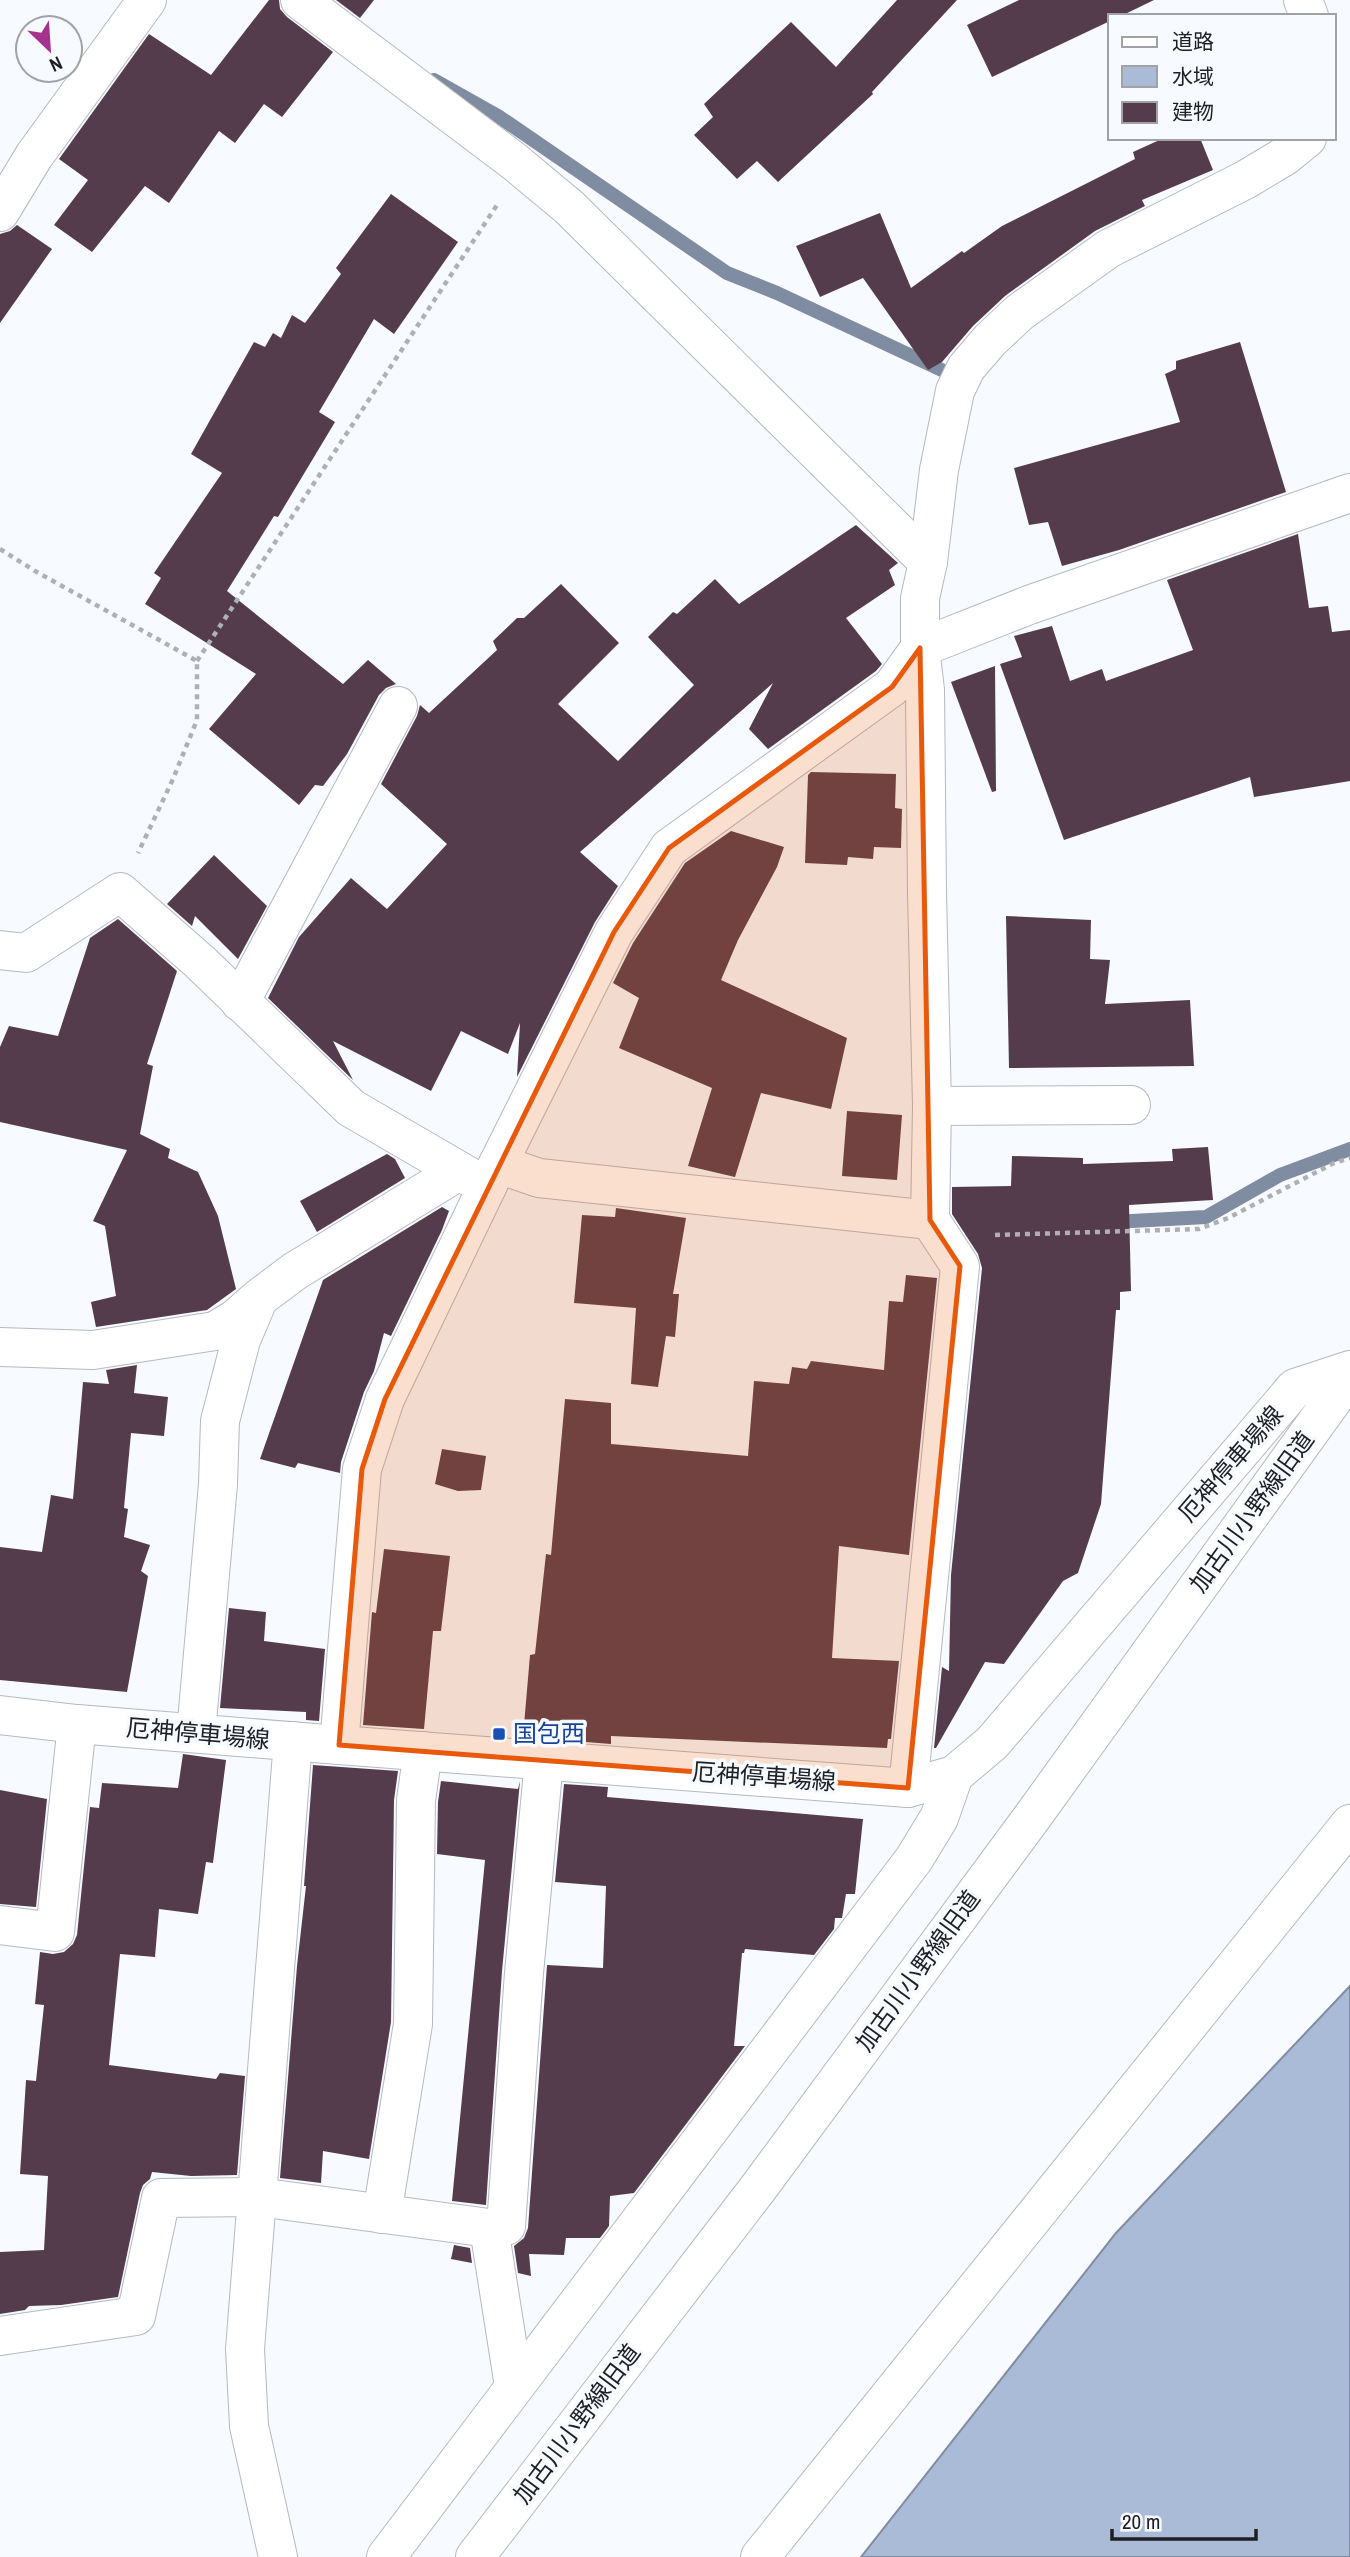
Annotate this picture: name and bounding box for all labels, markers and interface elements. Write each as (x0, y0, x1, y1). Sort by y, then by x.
north arrow (14, 14, 84, 84)
legend (1108, 14, 1336, 140)
text: 道路 (1172, 27, 1214, 56)
text: N (46, 50, 67, 79)
text: 水域 (1172, 62, 1214, 91)
text: 建物 (1172, 97, 1214, 126)
street label: 厄神停車場線 (1171, 1399, 1290, 1528)
street label: 加古川小野線旧道 (1182, 1424, 1321, 1598)
street label: 厄神停車場線 (125, 1711, 271, 1755)
place label: 国包西 (513, 1717, 585, 1749)
marker: 国包西 (491, 1726, 507, 1742)
street label: 厄神停車場線 (691, 1755, 837, 1797)
street label: 加古川小野線旧道 (848, 1883, 987, 2057)
street label: 加古川小野線旧道 (506, 2337, 647, 2510)
scale bar (1112, 2498, 1256, 2542)
text: 20 m (1122, 2507, 1160, 2536)

